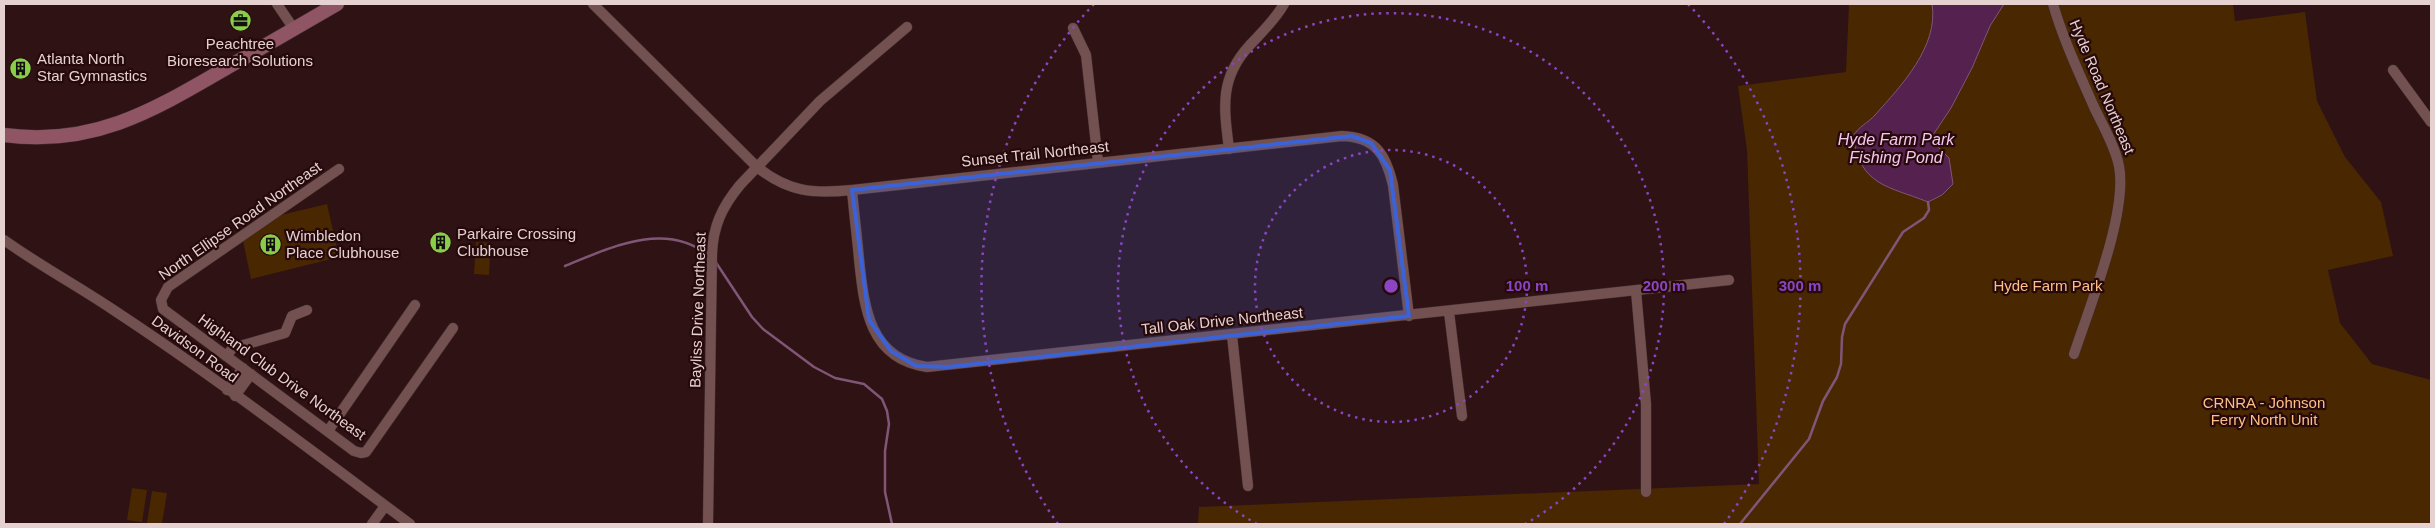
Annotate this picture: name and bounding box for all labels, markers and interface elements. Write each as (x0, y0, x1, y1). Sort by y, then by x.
office icon: Peachtree Bioresearch Solutions (228, 9, 252, 33)
street label: Hyde Road Northeast (2066, 17, 2139, 157)
place label: Peachtree Bioresearch Solutions (167, 35, 313, 69)
place label: Atlanta North Star Gymnastics (37, 50, 147, 84)
building icon: Atlanta North Star Gymnastics (9, 56, 33, 80)
water label: Hyde Farm Park Fishing Pond (1838, 131, 1955, 166)
street label: Sunset Trail Northeast (960, 137, 1110, 170)
street label: North Ellipse Road Northeast (155, 157, 325, 283)
place label: Parkaire Crossing Clubhouse (457, 225, 576, 259)
place label: Wimbledon Place Clubhouse (286, 227, 399, 261)
building icon: Parkaire Crossing Clubhouse (429, 231, 453, 255)
street label: Bayliss Drive Northeast (686, 231, 709, 388)
building icon: Wimbledon Place Clubhouse (258, 233, 282, 257)
centre of rings (1382, 277, 1400, 295)
text: 100 m (1506, 277, 1548, 294)
text: 200 m (1643, 277, 1685, 294)
text: 300 m (1779, 277, 1821, 294)
park label: Hyde Farm Park (1993, 277, 2103, 294)
street label: Tall Oak Drive Northeast (1140, 303, 1304, 337)
street label: Highland Club Drive Northeast (195, 310, 370, 443)
street label: Davidson Road (149, 312, 242, 386)
park label: CRNRA - Johnson Ferry North Unit (2203, 394, 2325, 428)

